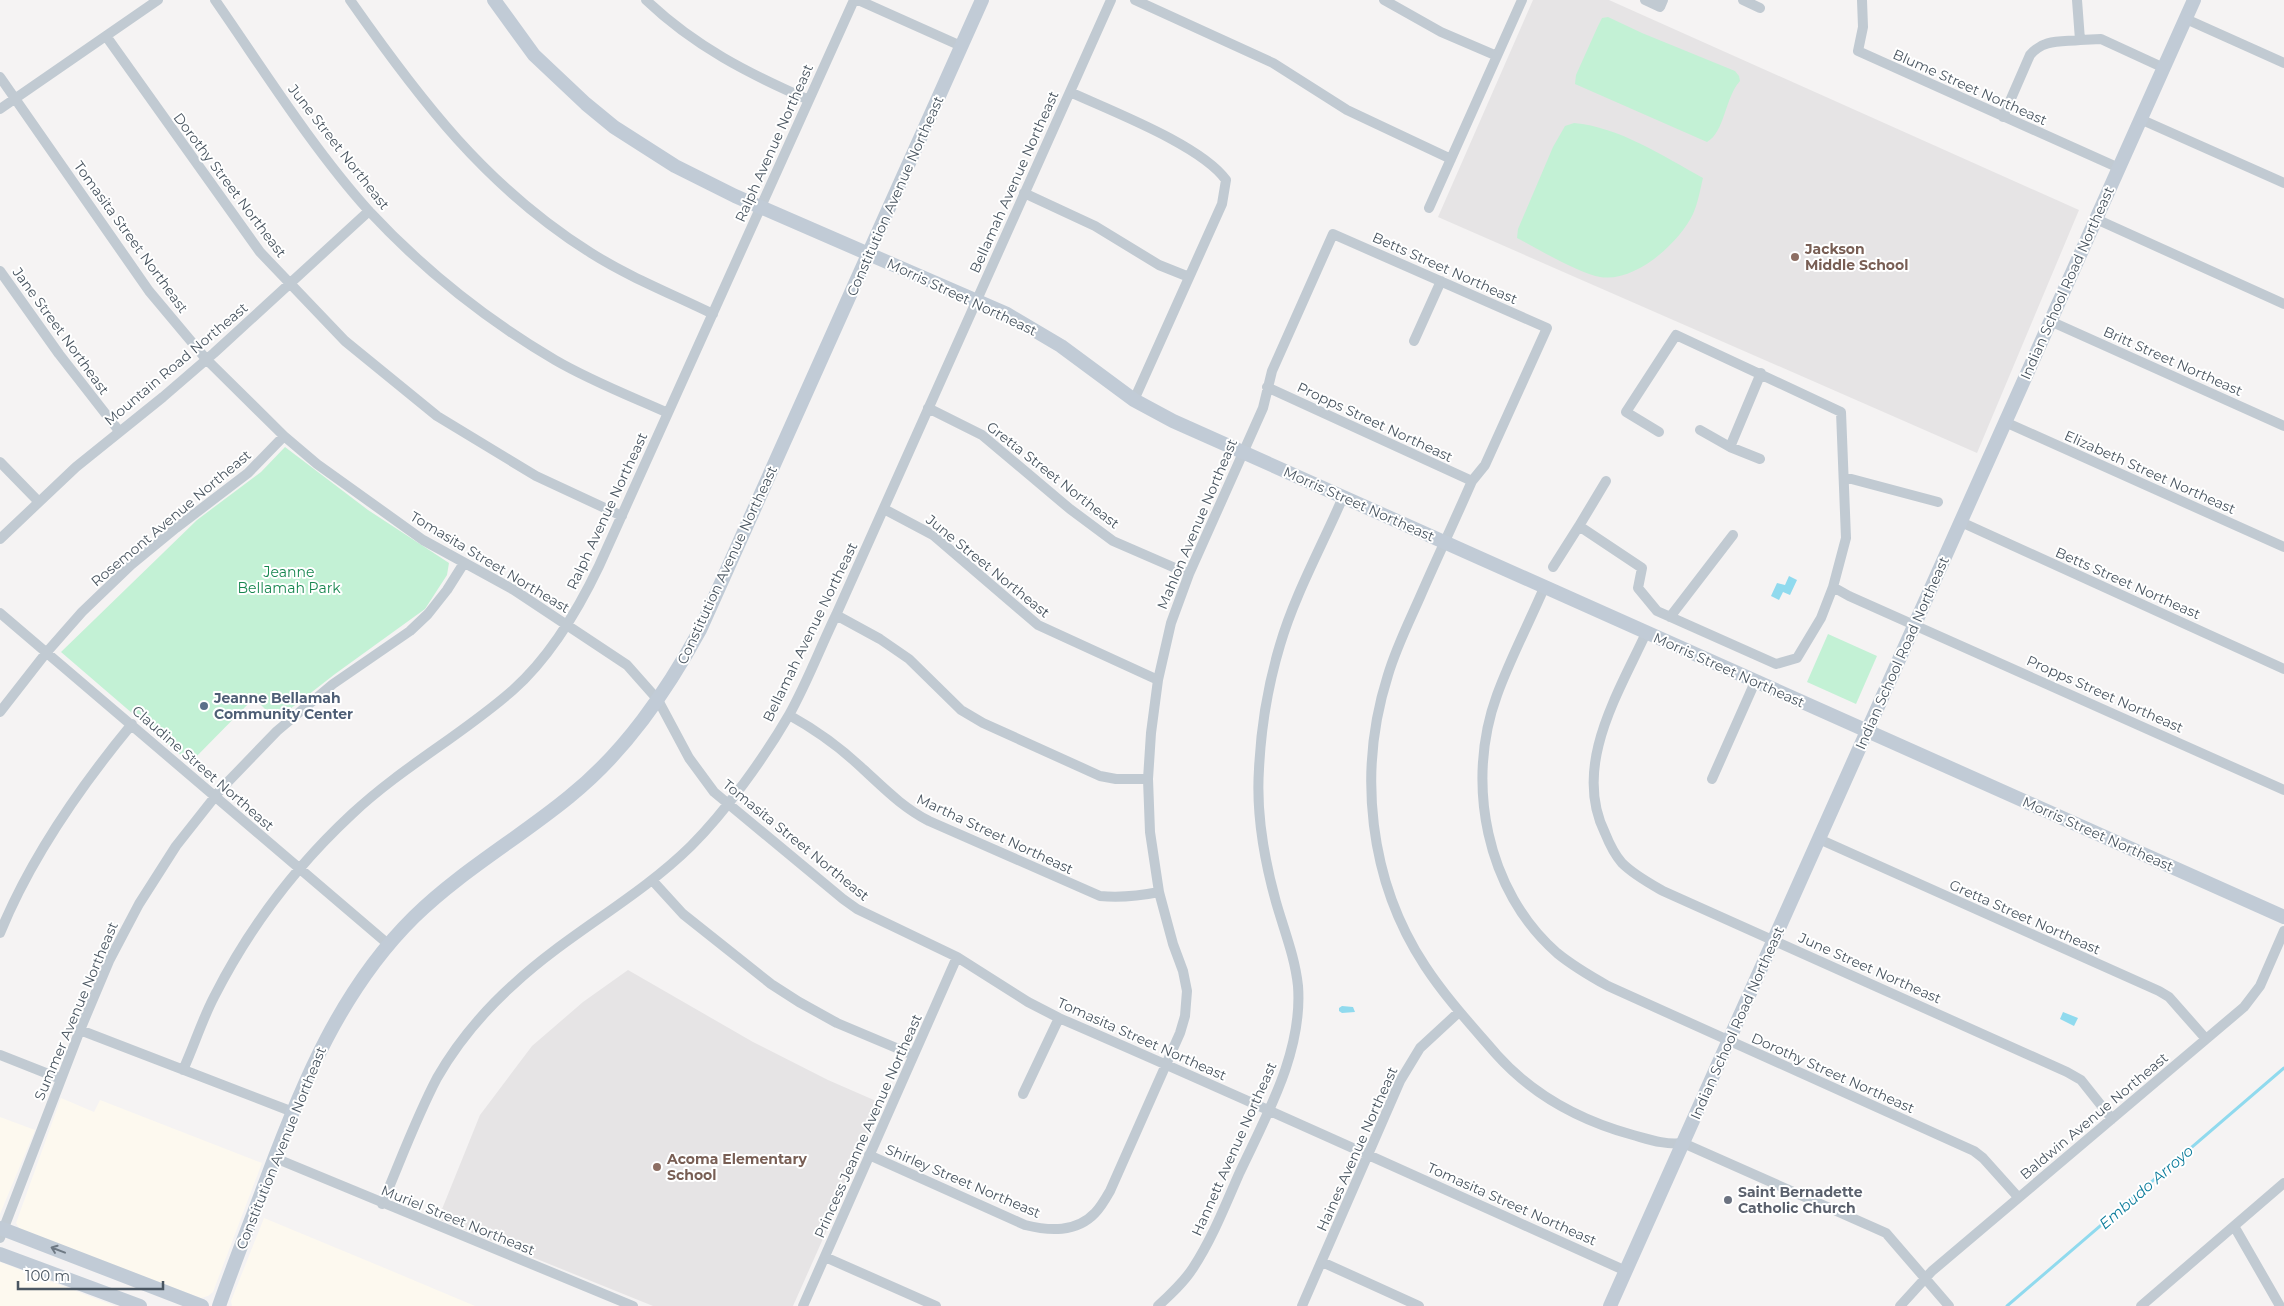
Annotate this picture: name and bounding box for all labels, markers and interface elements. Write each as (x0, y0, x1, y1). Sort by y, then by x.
street label: Blume Street Northeast (1890, 45, 2050, 129)
street label: Ralph Avenue Northeast (731, 61, 817, 225)
street label: June Street Northeast (284, 80, 394, 214)
street label: Bellamah Avenue Northeast (966, 88, 1063, 276)
street label: Constitution Avenue Northeast (843, 93, 948, 299)
street label: Dorothy Street Northeast (170, 109, 291, 261)
street label: Tomasita Street Northeast (70, 158, 192, 317)
street label: Indian School Road Northeast (2016, 183, 2118, 382)
street label: Betts Street Northeast (1370, 228, 1521, 308)
place label: Jackson Middle School (1804, 240, 1908, 274)
marker: Jackson Middle School (1789, 251, 1801, 263)
street label: Morris Street Northeast (884, 254, 1040, 340)
street label: Jane Street Northeast (8, 263, 113, 398)
street label: Mountain Road Northeast (100, 298, 252, 429)
street label: Britt Street Northeast (2101, 322, 2246, 400)
street label: Propps Street Northeast (1294, 378, 1456, 466)
street label: Gretta Street Northeast (983, 418, 1123, 533)
street label: Elizabeth Street Northeast (2062, 426, 2239, 518)
street label: Ralph Avenue Northeast (563, 429, 651, 592)
street label: Mahlon Avenue Northeast (1153, 436, 1241, 612)
street label: Rosemont Avenue Northeast (87, 446, 255, 590)
street label: Constitution Avenue Northeast (673, 463, 781, 667)
street label: Morris Street Northeast (1281, 463, 1438, 546)
street label: Tomasita Street Northeast (407, 507, 573, 617)
street label: June Street Northeast (922, 510, 1054, 622)
street label: Bellamah Avenue Northeast (759, 539, 862, 725)
street label: Betts Street Northeast (2053, 543, 2204, 623)
street label: Indian School Road Northeast (1851, 553, 1953, 752)
park label: Jeanne Bellamah Park (237, 563, 341, 597)
street label: Morris Street Northeast (1651, 629, 1808, 712)
street label: Propps Street Northeast (2024, 651, 2186, 737)
place label: Jeanne Bellamah Community Center (213, 689, 353, 723)
marker: Jeanne Bellamah Community Center (198, 700, 210, 712)
street label: Claudine Street Northeast (128, 701, 278, 835)
street label: Tomasita Street Northeast (719, 775, 873, 905)
street label: Martha Street Northeast (914, 790, 1076, 878)
street label: Morris Street Northeast (2020, 793, 2177, 876)
street label: Gretta Street Northeast (1947, 875, 2104, 959)
street label: Summer Avenue Northeast (30, 919, 122, 1103)
street label: Indian School Road Northeast (1686, 923, 1788, 1122)
street label: June Street Northeast (1795, 928, 1944, 1008)
street label: Tomasita Street Northeast (1055, 994, 1230, 1085)
street label: Princess Jeanne Avenue Northeast (810, 1011, 926, 1241)
street label: Dorothy Street Northeast (1749, 1029, 1918, 1117)
street label: Constitution Avenue Northeast (232, 1044, 330, 1252)
street label: Baldwin Avenue Northeast (2016, 1049, 2172, 1183)
street label: Hannett Avenue Northeast (1187, 1059, 1281, 1239)
street label: Haines Avenue Northeast (1312, 1064, 1402, 1234)
street label: Shirley Street Northeast (883, 1140, 1044, 1222)
water label: Embudo Arroyo (2095, 1141, 2197, 1233)
place label: Acoma Elementary School (666, 1150, 807, 1184)
street label: Tomasita Street Northeast (1425, 1159, 1600, 1250)
marker: Acoma Elementary School (651, 1161, 663, 1173)
street label: Muriel Street Northeast (379, 1181, 538, 1259)
place label: Saint Bernadette Catholic Church (1738, 1183, 1863, 1217)
marker: Saint Bernadette Catholic Church (1722, 1194, 1734, 1206)
one-way arrow (51, 1245, 66, 1255)
scale bar (18, 1258, 162, 1290)
text: 100 m (25, 1266, 70, 1285)

